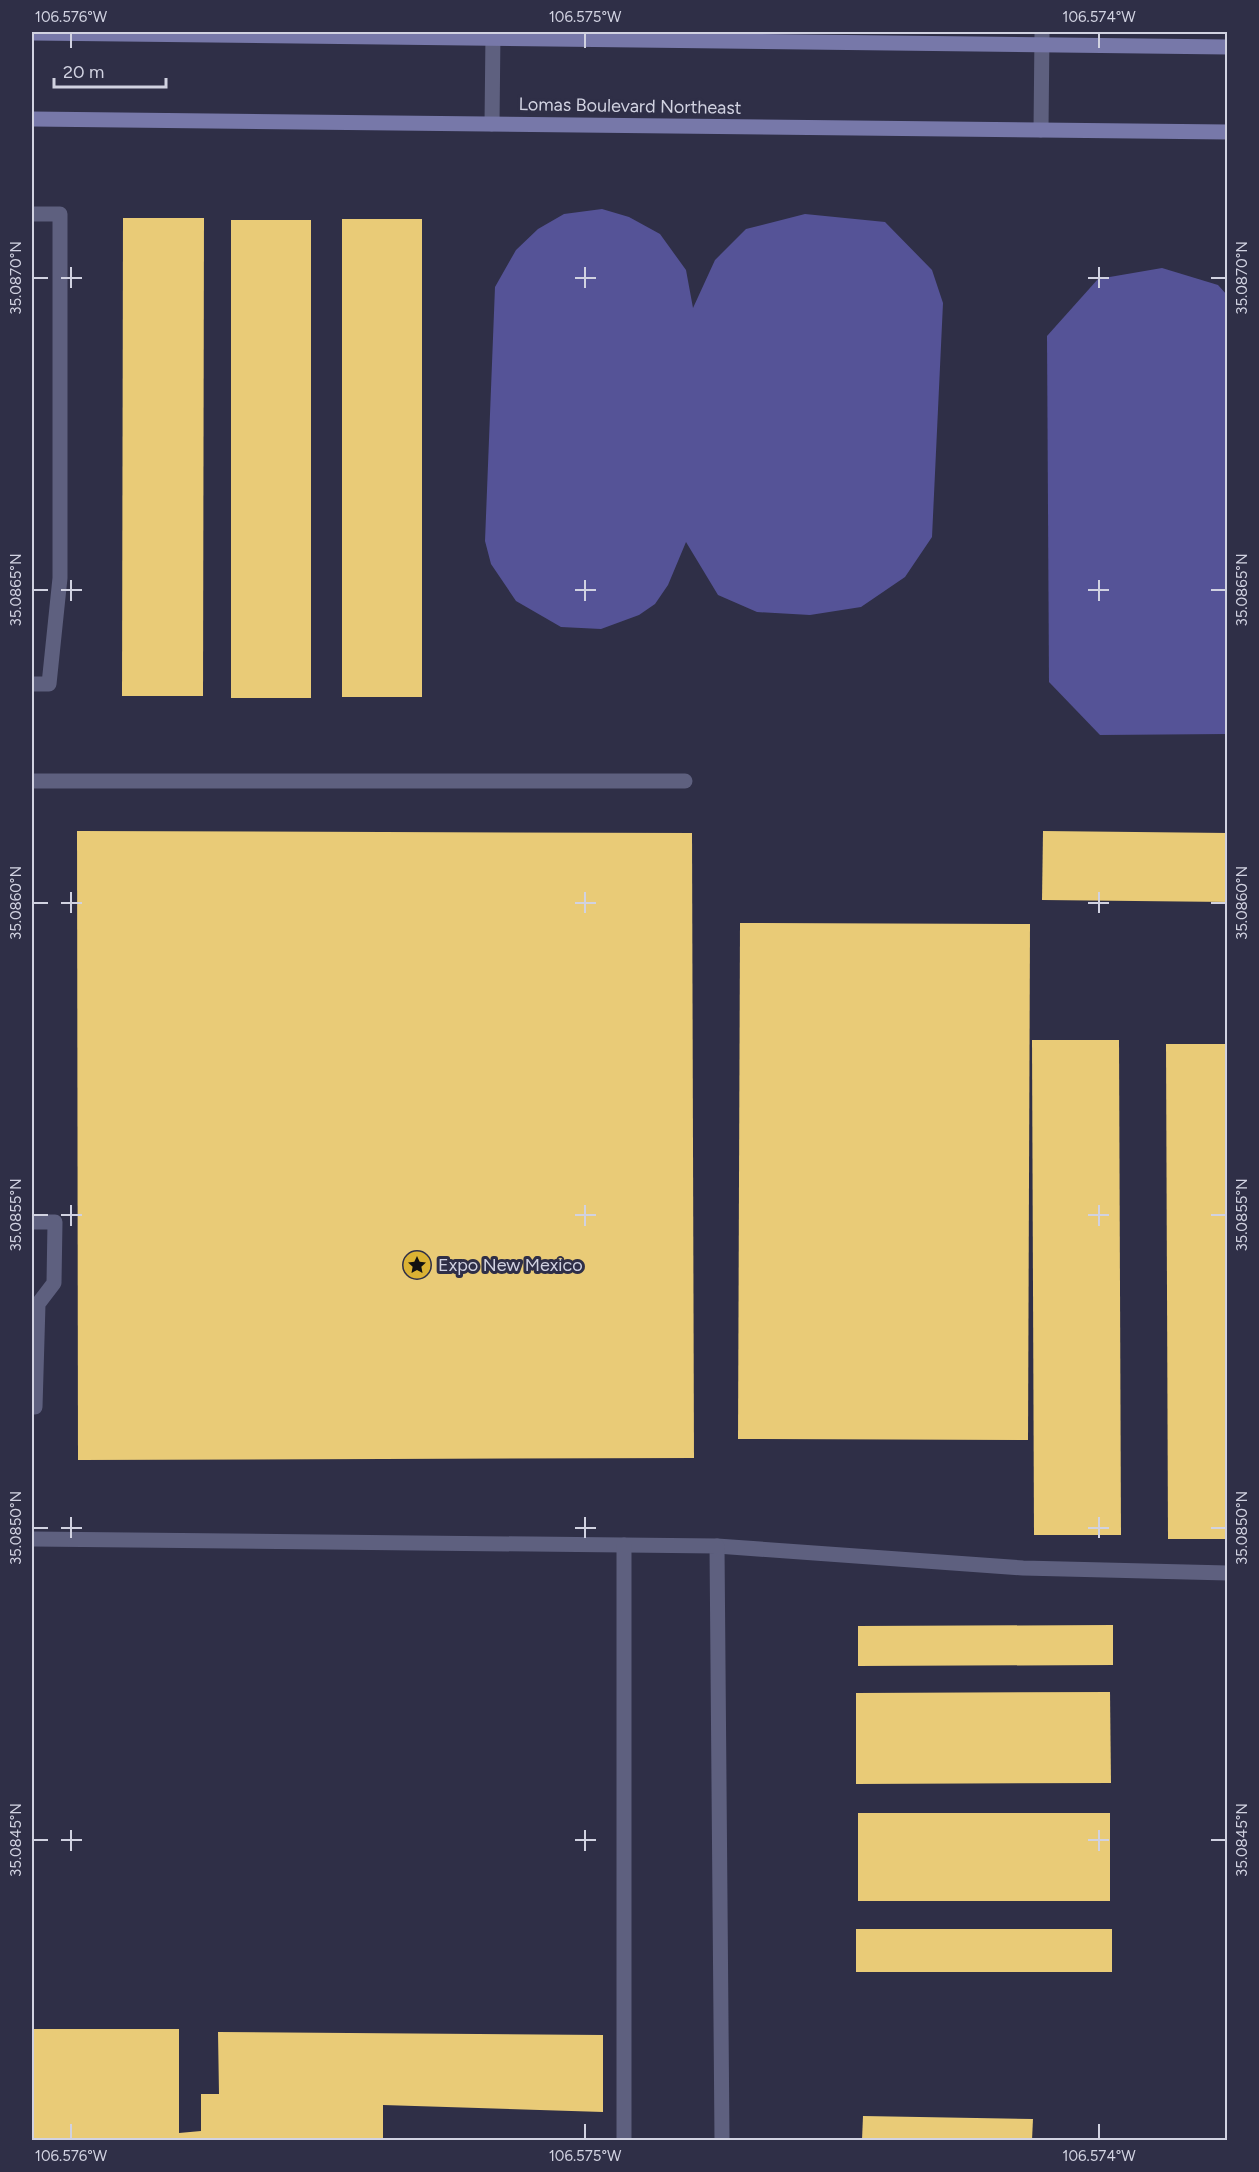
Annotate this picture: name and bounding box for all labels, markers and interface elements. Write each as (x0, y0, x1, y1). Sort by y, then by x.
text: 106.576°W (35, 8, 108, 26)
text: 106.575°W (549, 8, 622, 26)
text: 106.574°W (1062, 8, 1136, 26)
scale bar (54, 51, 166, 89)
text: 20 m (63, 61, 104, 83)
street label: Lomas Boulevard Northeast (518, 93, 742, 119)
text: 35.0870°N (7, 241, 25, 315)
text: 35.0870°N (1233, 241, 1251, 315)
text: 35.0865°N (7, 554, 25, 627)
text: 35.0865°N (1233, 554, 1251, 627)
text: 35.0860°N (7, 866, 25, 940)
text: 35.0860°N (1233, 866, 1251, 940)
text: 35.0855°N (7, 1178, 25, 1252)
text: 35.0855°N (1233, 1178, 1251, 1252)
place icon: Expo New Mexico (401, 1249, 433, 1281)
place label: Expo New Mexico (438, 1254, 583, 1276)
text: 35.0850°N (7, 1491, 25, 1565)
text: 35.0850°N (1233, 1491, 1251, 1565)
text: 35.0845°N (7, 1803, 25, 1877)
text: 35.0845°N (1233, 1803, 1251, 1877)
text: 106.576°W (35, 2147, 108, 2165)
text: 106.575°W (549, 2147, 622, 2165)
text: 106.574°W (1062, 2147, 1136, 2165)

